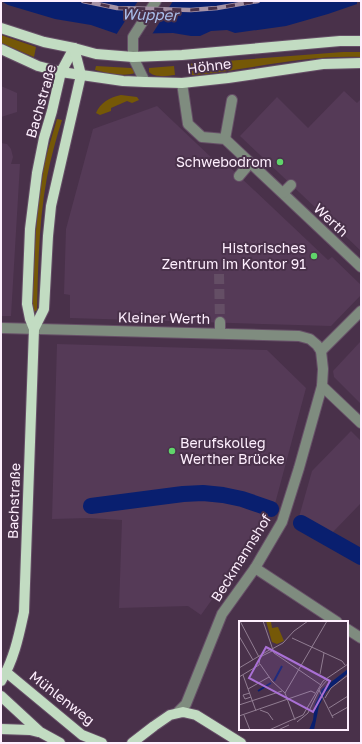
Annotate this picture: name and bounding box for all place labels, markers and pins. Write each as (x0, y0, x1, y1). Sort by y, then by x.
place label: Schwebodrom (176, 153, 272, 170)
marker: Schwebodrom (275, 157, 285, 167)
place label: Historisches Zentrum im Kontor 91 (162, 239, 306, 272)
marker: Historisches Zentrum im Kontor 91 (309, 251, 319, 261)
place label: Berufskolleg Werther Brücke (180, 434, 285, 467)
marker: Berufskolleg Werther Brücke (167, 446, 177, 456)

